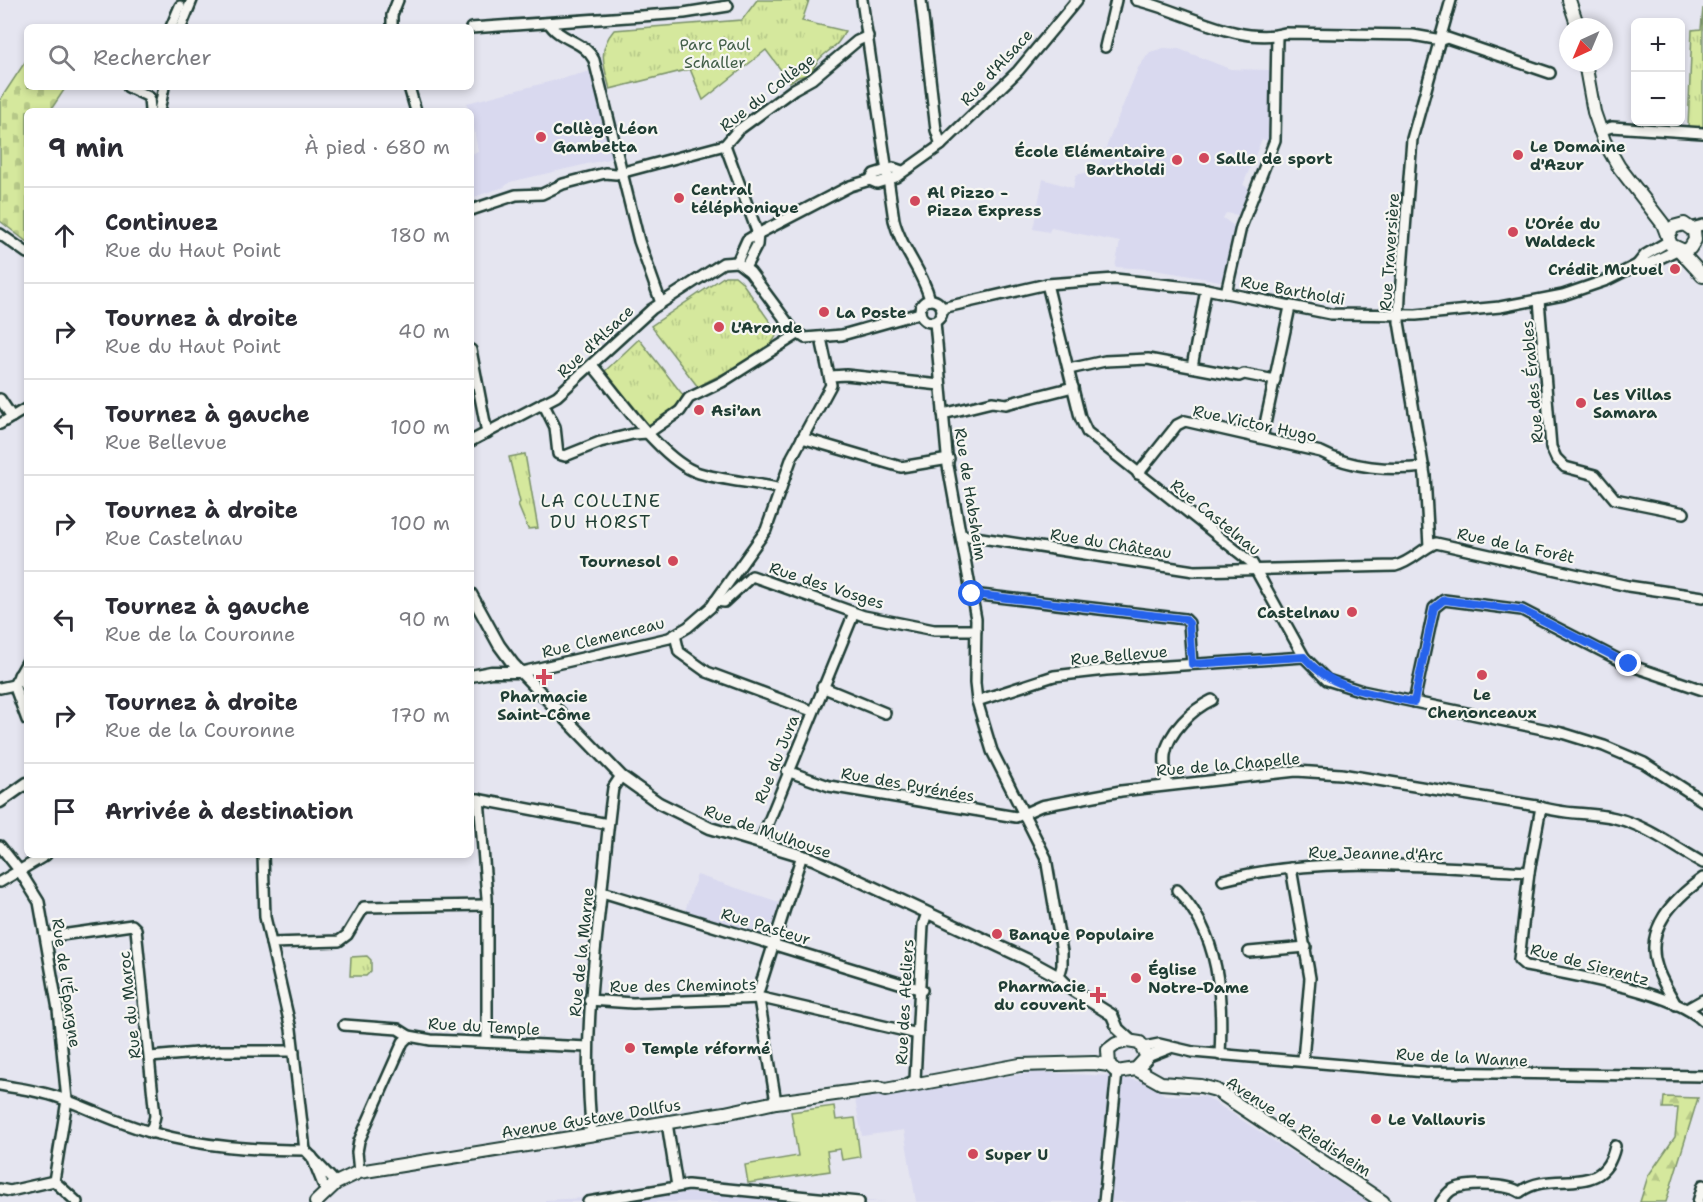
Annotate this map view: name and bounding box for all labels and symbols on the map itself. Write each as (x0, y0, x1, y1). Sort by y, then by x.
north arrow (1559, 18, 1613, 72)
street label: Rue d'Alsace (955, 25, 1037, 110)
park label: Parc Paul Schaller (680, 34, 751, 73)
street label: Rue du Collège (716, 49, 819, 136)
place label: Collège Léon Gambetta (553, 118, 658, 157)
marker: Collège Léon Gambetta (534, 130, 548, 144)
place label: Le Domaine d'Azur (1530, 136, 1626, 175)
place label: École Elémentaire Bartholdi (1014, 141, 1165, 180)
place label: Salle de sport (1216, 148, 1333, 169)
marker: Le Domaine d'Azur (1511, 148, 1525, 162)
marker: Salle de sport (1197, 151, 1211, 165)
marker: École Elémentaire Bartholdi (1170, 153, 1184, 167)
place label: Central téléphonique (691, 179, 799, 218)
place label: Al Pizzo - Pizza Express (927, 182, 1041, 221)
marker: Central téléphonique (672, 191, 686, 205)
street label: Rue Traversière (1375, 192, 1404, 312)
marker: Al Pizzo - Pizza Express (908, 194, 922, 208)
place label: L'Orée du Waldeck (1525, 213, 1600, 252)
marker: L'Orée du Waldeck (1506, 225, 1520, 239)
place label: Crédit Mutuel (1548, 259, 1663, 280)
marker: Crédit Mutuel (1668, 262, 1682, 276)
street label: Rue Bartholdi (1239, 271, 1347, 310)
street label: Rue d'Alsace (553, 300, 638, 382)
place label: La Poste (836, 302, 907, 323)
marker: La Poste (817, 305, 831, 319)
place label: L'Aronde (731, 317, 803, 338)
marker: L'Aronde (712, 320, 726, 334)
street label: Rue des Érables (1517, 320, 1548, 444)
place label: Les Villas Samara (1593, 384, 1672, 423)
marker: Les Villas Samara (1574, 396, 1588, 410)
place label: Asi'an (711, 400, 762, 421)
street label: Rue Victor Hugo (1191, 400, 1319, 447)
marker: Asi'an (692, 403, 706, 417)
street label: Rue de Habsheim (950, 426, 991, 562)
street label: Rue Castelnau (1166, 474, 1265, 560)
district label: LA COLLINE DU HORST (540, 489, 662, 534)
street label: Rue de la Forêt (1455, 523, 1576, 568)
street label: Rue du Château (1049, 524, 1173, 563)
place label: Tournesol (579, 551, 661, 572)
marker: Tournesol (666, 554, 680, 568)
street label: Rue des Vosges (767, 557, 887, 614)
route start (958, 580, 984, 606)
place label: Castelnau (1257, 602, 1340, 623)
marker: Castelnau (1345, 605, 1359, 619)
street label: Rue Clemenceau (540, 612, 667, 663)
street label: Rue Bellevue (1070, 641, 1169, 670)
route end (1615, 650, 1641, 676)
marker: Le Chenonceaux (1475, 668, 1489, 682)
marker: Pharmacie Saint-Côme (537, 670, 551, 684)
place label: Le Chenonceaux (1427, 684, 1537, 723)
place label: Pharmacie Saint-Côme (497, 686, 591, 725)
street label: Rue du Jura (749, 712, 804, 807)
street label: Rue de la Chapelle (1155, 748, 1301, 781)
street label: Rue des Pyrénées (839, 762, 977, 807)
street label: Rue de Mulhouse (701, 800, 834, 863)
street label: Rue Jeanne d'Arc (1308, 842, 1444, 865)
street label: Rue de la Marne (564, 886, 599, 1018)
street label: Rue Pasteur (719, 903, 813, 950)
street label: Rue de l'Épargne (47, 917, 86, 1049)
place label: Banque Populaire (1009, 924, 1155, 945)
marker: Banque Populaire (990, 927, 1004, 941)
street label: Rue des Ateliers (891, 938, 918, 1066)
street label: Rue de Sierentz (1528, 938, 1652, 990)
street label: Rue du Maroc (113, 950, 146, 1060)
place label: Église Notre-Dame (1148, 959, 1250, 998)
marker: Église Notre-Dame (1129, 971, 1143, 985)
street label: Rue des Cheminots (609, 974, 757, 997)
place label: Pharmacie du couvent (994, 976, 1086, 1015)
marker: Pharmacie du couvent (1091, 988, 1105, 1002)
street label: Rue du Temple (427, 1013, 541, 1040)
place label: Temple réformé (642, 1038, 771, 1059)
marker: Temple réformé (623, 1041, 637, 1055)
street label: Rue de la Wanne (1395, 1044, 1529, 1071)
street label: Avenue de Riedisheim (1222, 1072, 1376, 1181)
street label: Avenue Gustave Dollfus (500, 1094, 682, 1143)
place label: Le Vallauris (1388, 1109, 1486, 1130)
marker: Le Vallauris (1369, 1112, 1383, 1126)
place label: Super U (985, 1144, 1048, 1165)
marker: Super U (966, 1147, 980, 1161)

